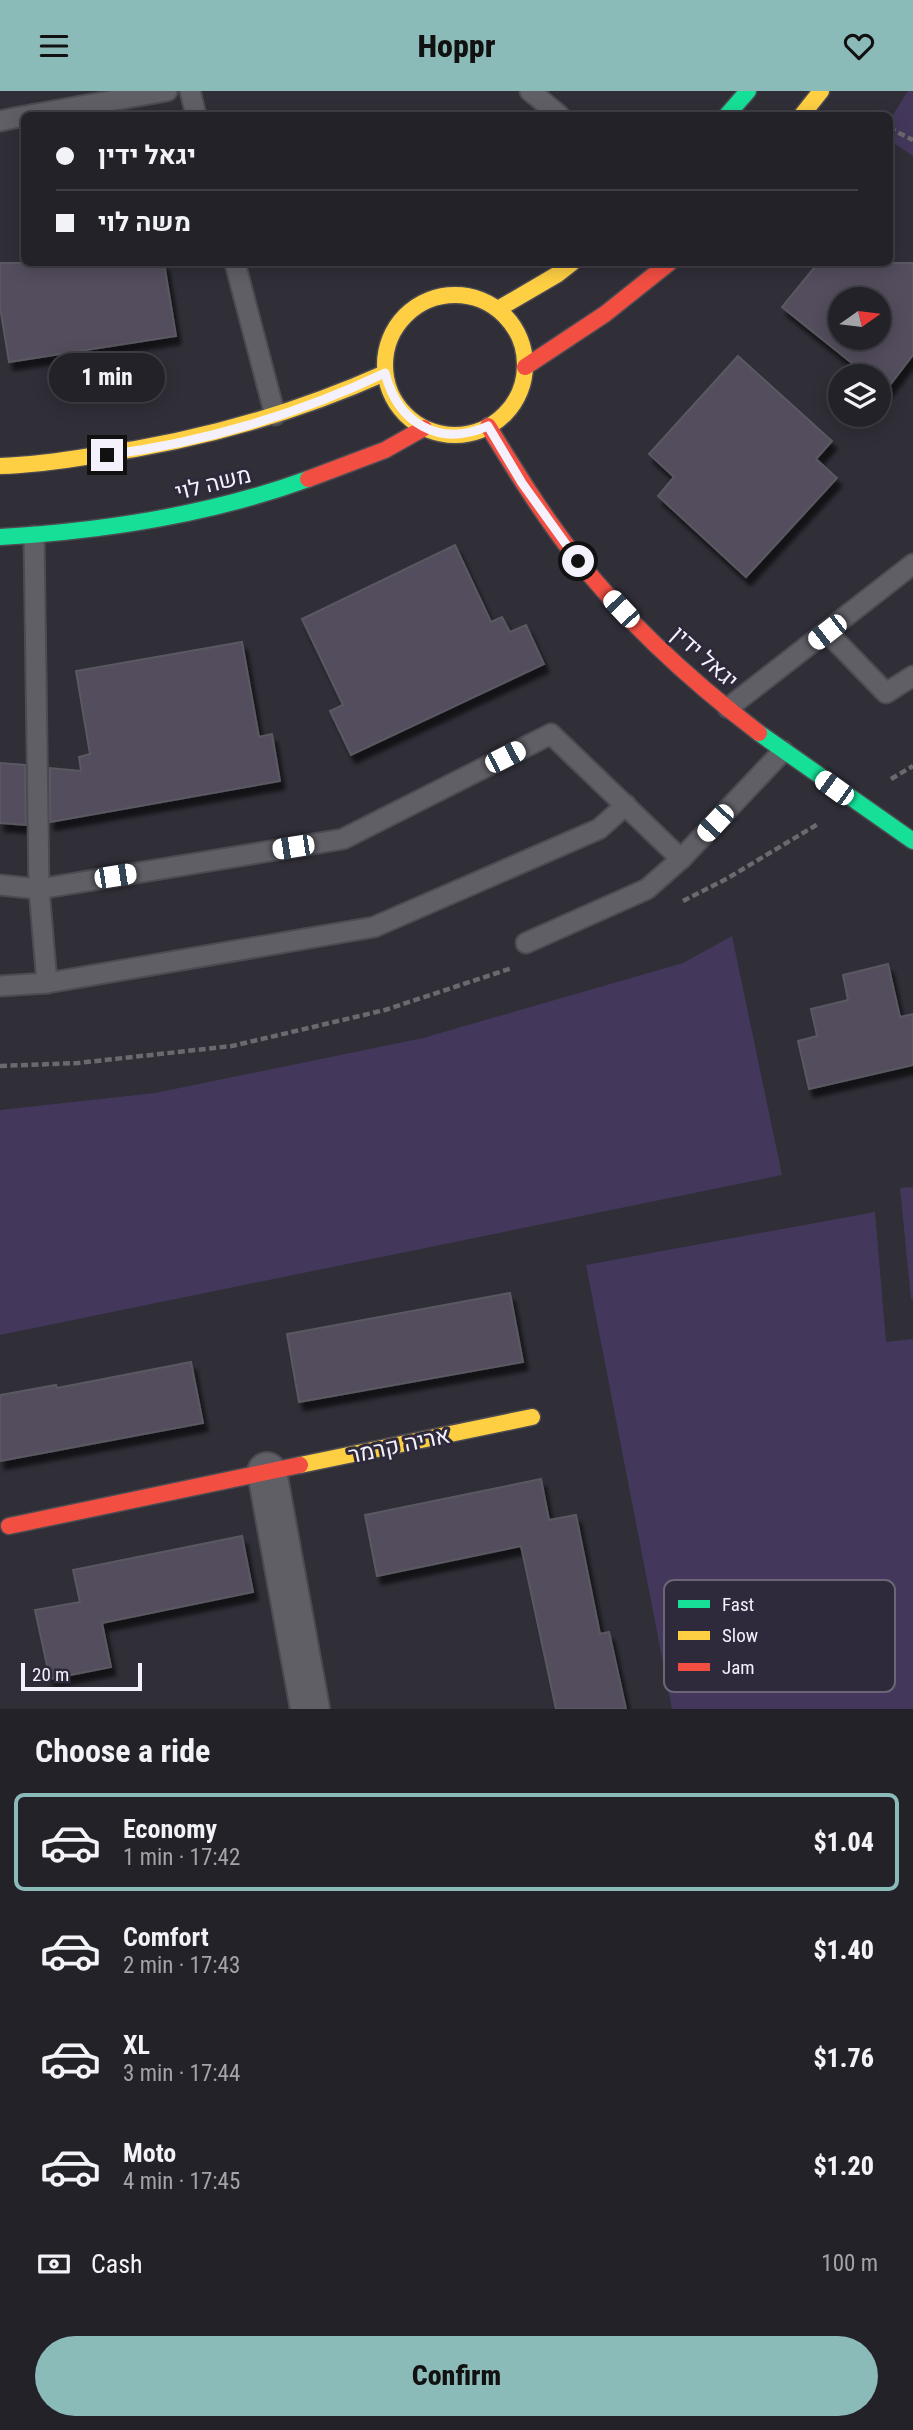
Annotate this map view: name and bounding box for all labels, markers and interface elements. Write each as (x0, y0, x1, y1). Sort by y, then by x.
icon: menu (35, 27, 73, 65)
text: Hoppr (418, 27, 495, 65)
icon: heart (840, 27, 878, 65)
text: יגאל ידין (98, 140, 196, 170)
text: משה לוי (98, 207, 191, 237)
north arrow (828, 287, 891, 350)
map controls (828, 287, 891, 427)
callout: 1 min (49, 353, 165, 403)
text: 1 min (81, 364, 133, 391)
button: layers (828, 364, 891, 427)
route end (91, 439, 123, 471)
street label: משה לוי (172, 461, 254, 506)
route start (562, 545, 594, 577)
car (599, 586, 644, 632)
car (804, 611, 851, 653)
street label: יגאל ידין (666, 621, 743, 694)
car (482, 738, 529, 776)
car (811, 767, 858, 809)
car (693, 800, 738, 846)
car (271, 833, 316, 861)
car (93, 862, 138, 890)
street label: אריה קרמר (346, 1422, 452, 1469)
legend (664, 1580, 895, 1692)
text: Fast (722, 1593, 754, 1616)
text: Slow (722, 1624, 758, 1647)
text: Jam (722, 1656, 755, 1679)
scale bar (21, 1660, 142, 1692)
text: 20 m (32, 1663, 69, 1686)
text: Choose a ride (35, 1732, 210, 1770)
icon: car (39, 1811, 102, 1874)
text: Economy (123, 1814, 217, 1844)
text: $1.04 (813, 1827, 874, 1857)
text: 1 min · 17:42 (123, 1844, 240, 1871)
icon: car (39, 1919, 102, 1982)
text: Comfort (123, 1922, 209, 1952)
text: $1.40 (813, 1935, 874, 1965)
text: 2 min · 17:43 (123, 1952, 240, 1979)
icon: car (39, 2027, 102, 2090)
text: XL (123, 2030, 150, 2060)
text: $1.76 (813, 2043, 874, 2073)
text: 3 min · 17:44 (123, 2060, 240, 2087)
icon: car (39, 2135, 102, 2198)
text: Moto (123, 2138, 176, 2168)
text: $1.20 (813, 2151, 874, 2181)
text: 4 min · 17:45 (123, 2168, 240, 2195)
icon: cash (35, 2245, 73, 2283)
text: Cash (91, 2249, 143, 2279)
text: 100 m (821, 2250, 878, 2277)
button: Confirm (35, 2336, 878, 2416)

